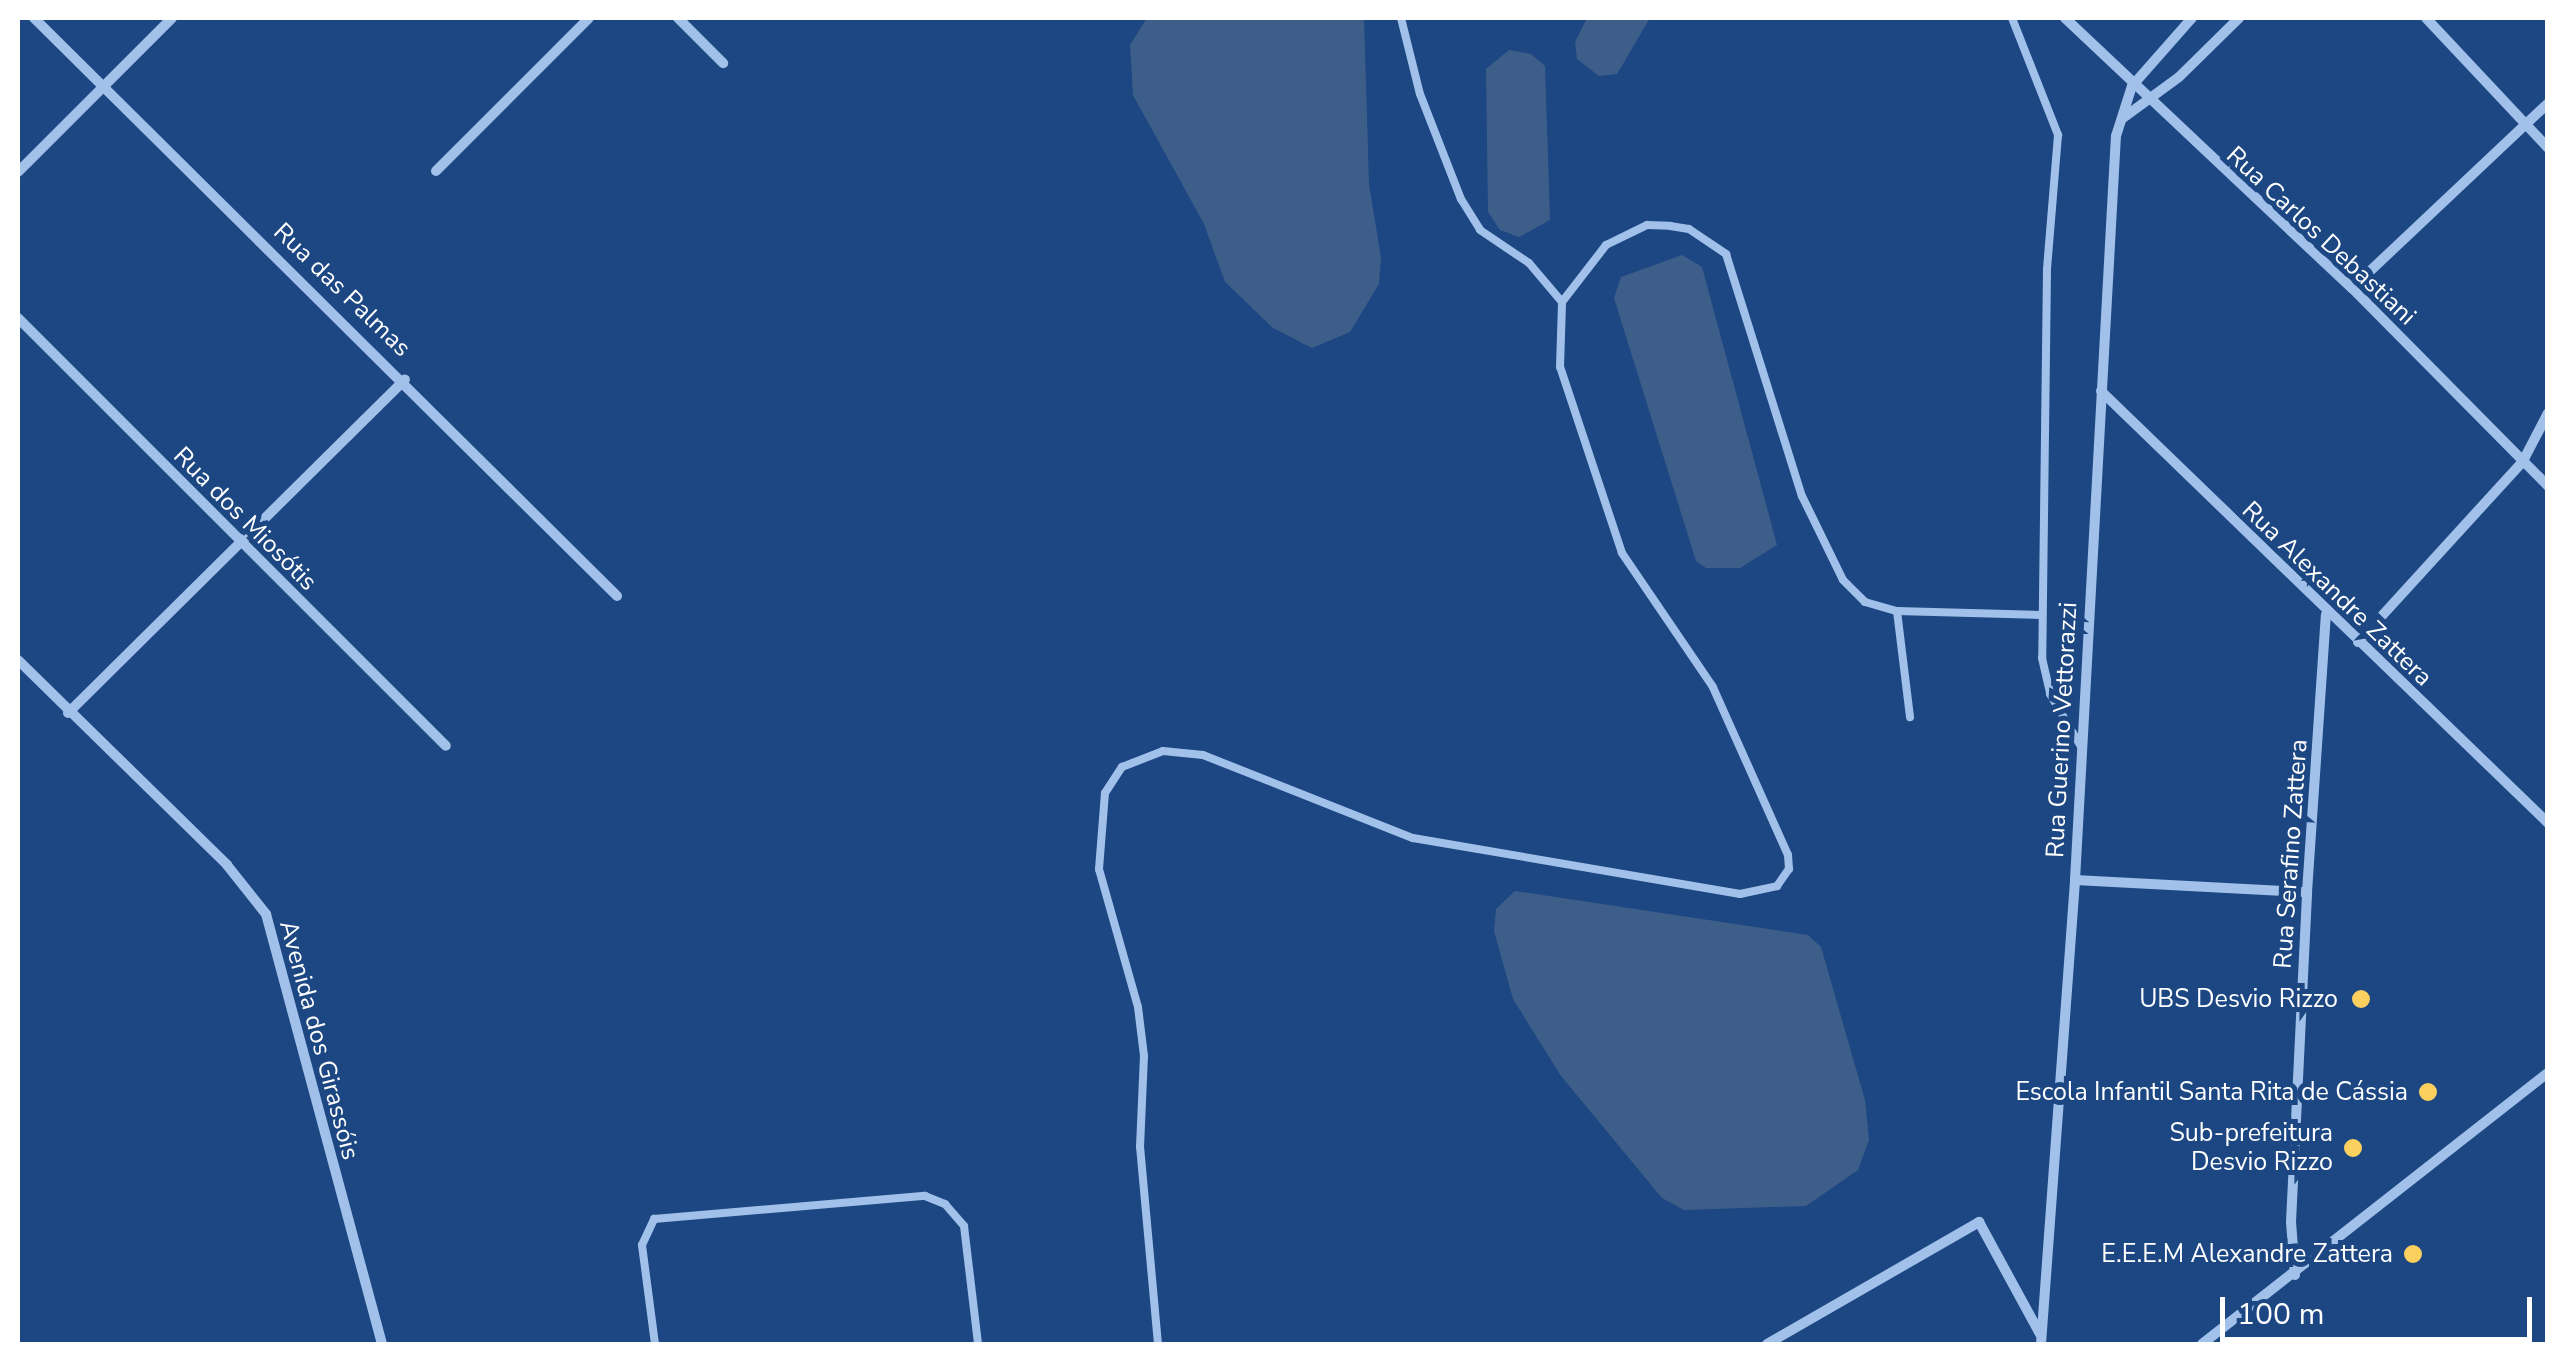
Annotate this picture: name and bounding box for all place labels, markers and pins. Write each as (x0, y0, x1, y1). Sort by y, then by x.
place label: UBS Desvio Rizzo (2139, 984, 2338, 1014)
marker: UBS Desvio Rizzo (2348, 986, 2374, 1012)
place label: Escola Infantil Santa Rita de Cássia (2015, 1077, 2408, 1107)
marker: Escola Infantil Santa Rita de Cássia (2417, 1081, 2439, 1103)
place label: Sub-prefeitura Desvio Rizzo (2169, 1119, 2333, 1178)
marker: Sub-prefeitura Desvio Rizzo (2342, 1137, 2364, 1159)
place label: E.E.E.M Alexandre Zattera (2101, 1239, 2393, 1269)
marker: E.E.E.M Alexandre Zattera (2402, 1243, 2424, 1265)

